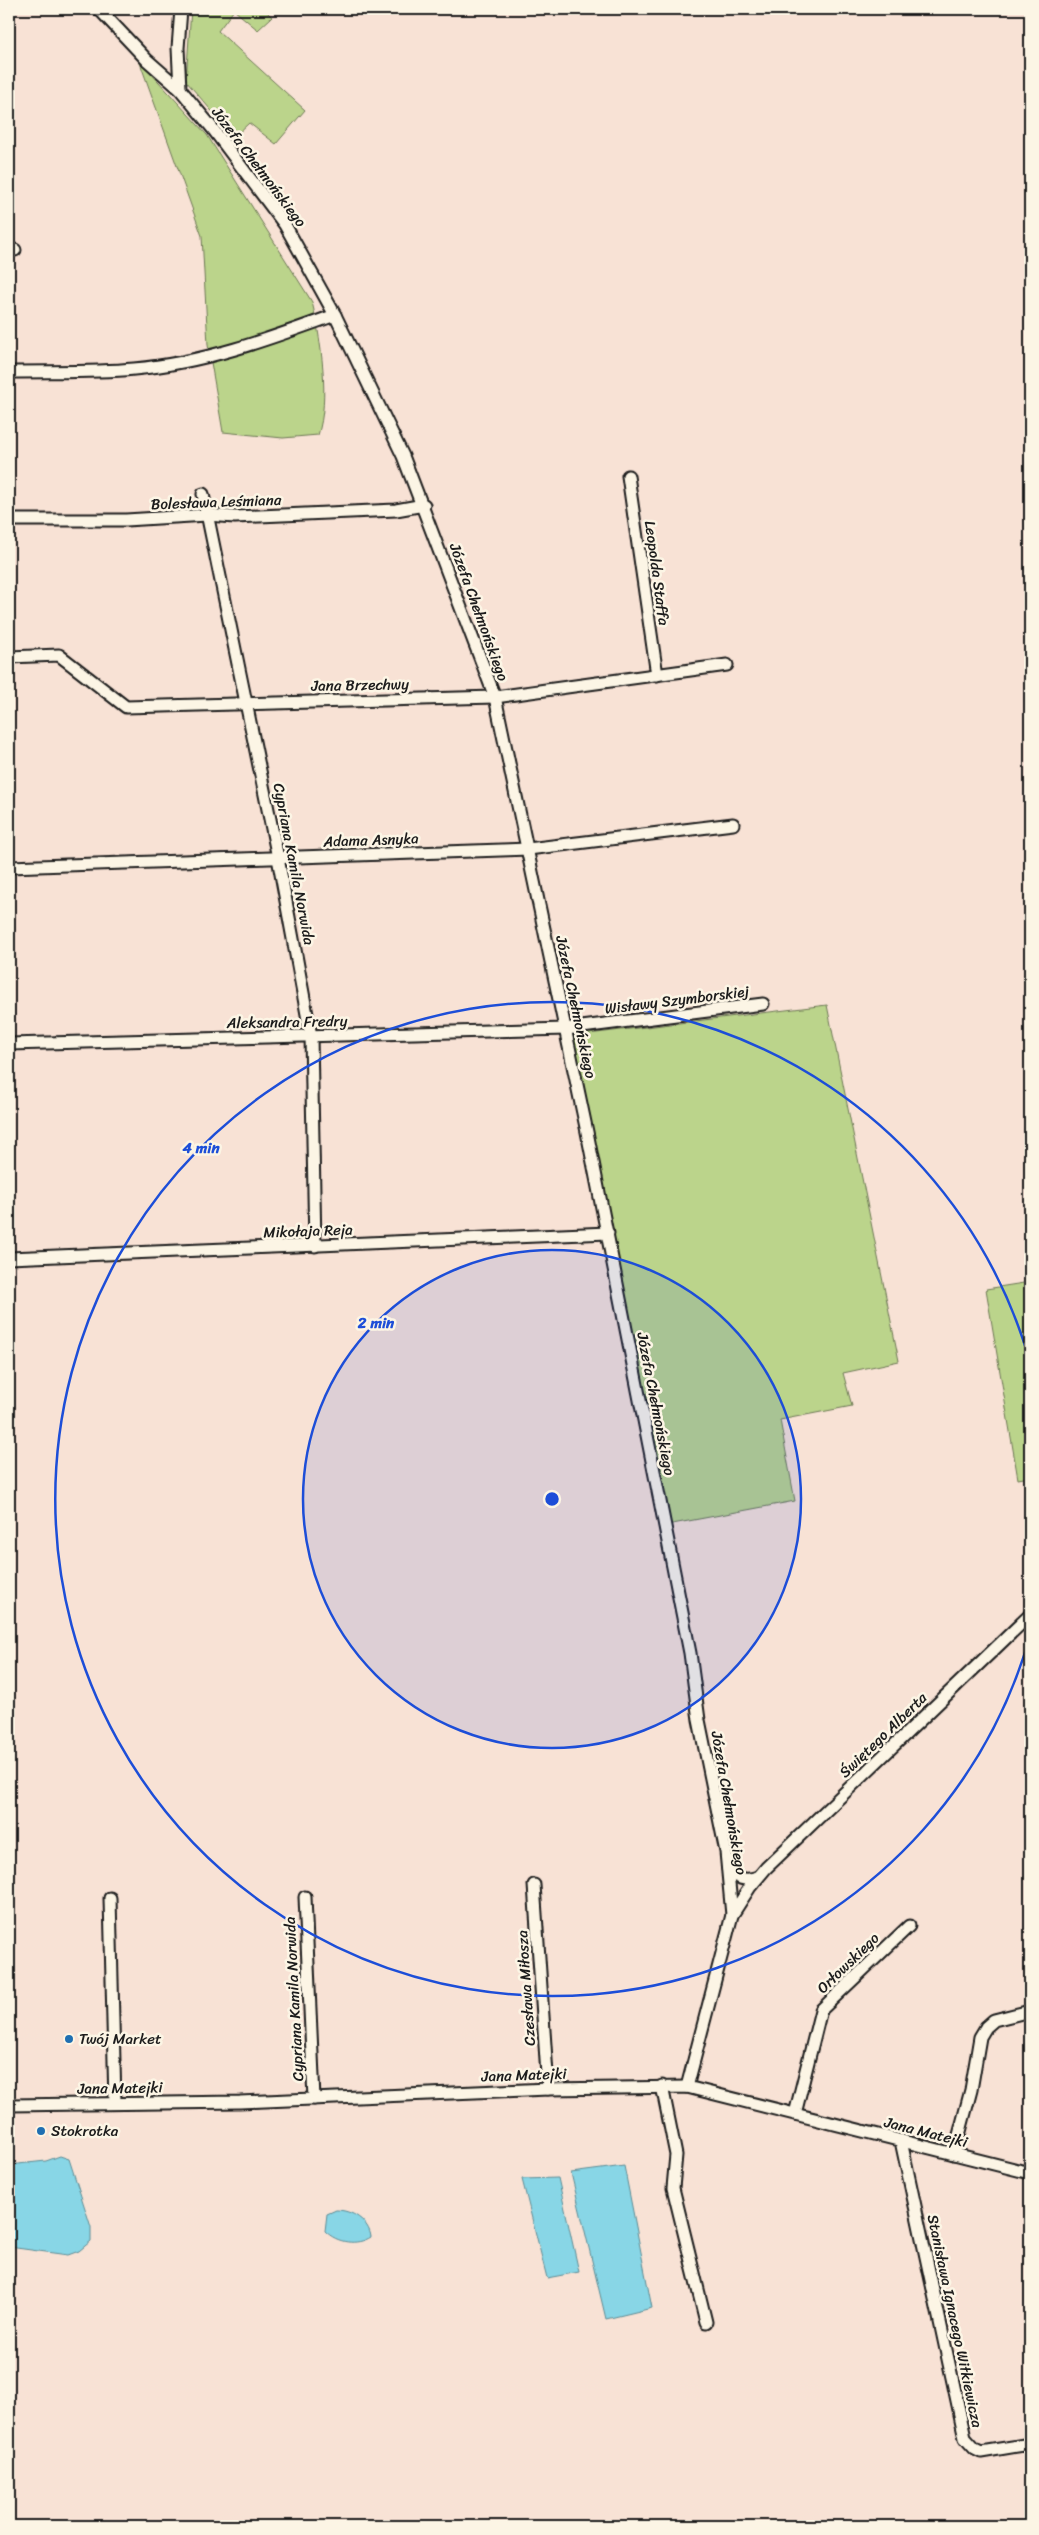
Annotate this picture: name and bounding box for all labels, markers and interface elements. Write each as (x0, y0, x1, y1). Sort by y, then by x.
street label: Józefa Chełmońskiego (204, 100, 313, 233)
street label: Bolesława Leśmiana (150, 487, 282, 517)
street label: Leopolda Staffa (637, 519, 677, 628)
street label: Józefa Chełmońskiego (442, 538, 516, 685)
street label: Jana Brzechwy (310, 671, 409, 699)
street label: Cypriana Kamila Norwida (266, 781, 323, 948)
street label: Adama Asnyka (322, 825, 420, 855)
street label: Józefa Chełmońskiego (548, 932, 604, 1081)
street label: Wisławy Szymborskiej (603, 978, 751, 1022)
street label: Aleksandra Fredry (225, 1008, 348, 1036)
text: 4 min (181, 1135, 220, 1161)
street label: Mikołaja Reja (263, 1216, 354, 1246)
text: 2 min (357, 1310, 395, 1336)
street label: Józefa Chełmońskiego (629, 1329, 683, 1478)
centre of rings (543, 1490, 561, 1508)
street label: Świętego Alberta (833, 1685, 934, 1784)
street label: Józefa Chełmońskiego (703, 1728, 754, 1877)
street label: Cypriana Kamila Norwida (277, 1916, 311, 2082)
street label: Orłowskiego (810, 1926, 886, 2000)
street label: Czesława Miłosza (509, 1929, 543, 2047)
place label: Twój Market (79, 2026, 162, 2052)
marker: Twój Market (63, 2033, 75, 2045)
street label: Jana Matejki (480, 2060, 568, 2090)
street label: Jana Matejki (76, 2074, 164, 2102)
street label: Jana Matejki (881, 2109, 971, 2155)
place label: Stokrotka (51, 2118, 119, 2144)
marker: Stokrotka (35, 2125, 47, 2137)
street label: Stanisława Ignacego Witkiewicza (920, 2212, 990, 2430)

